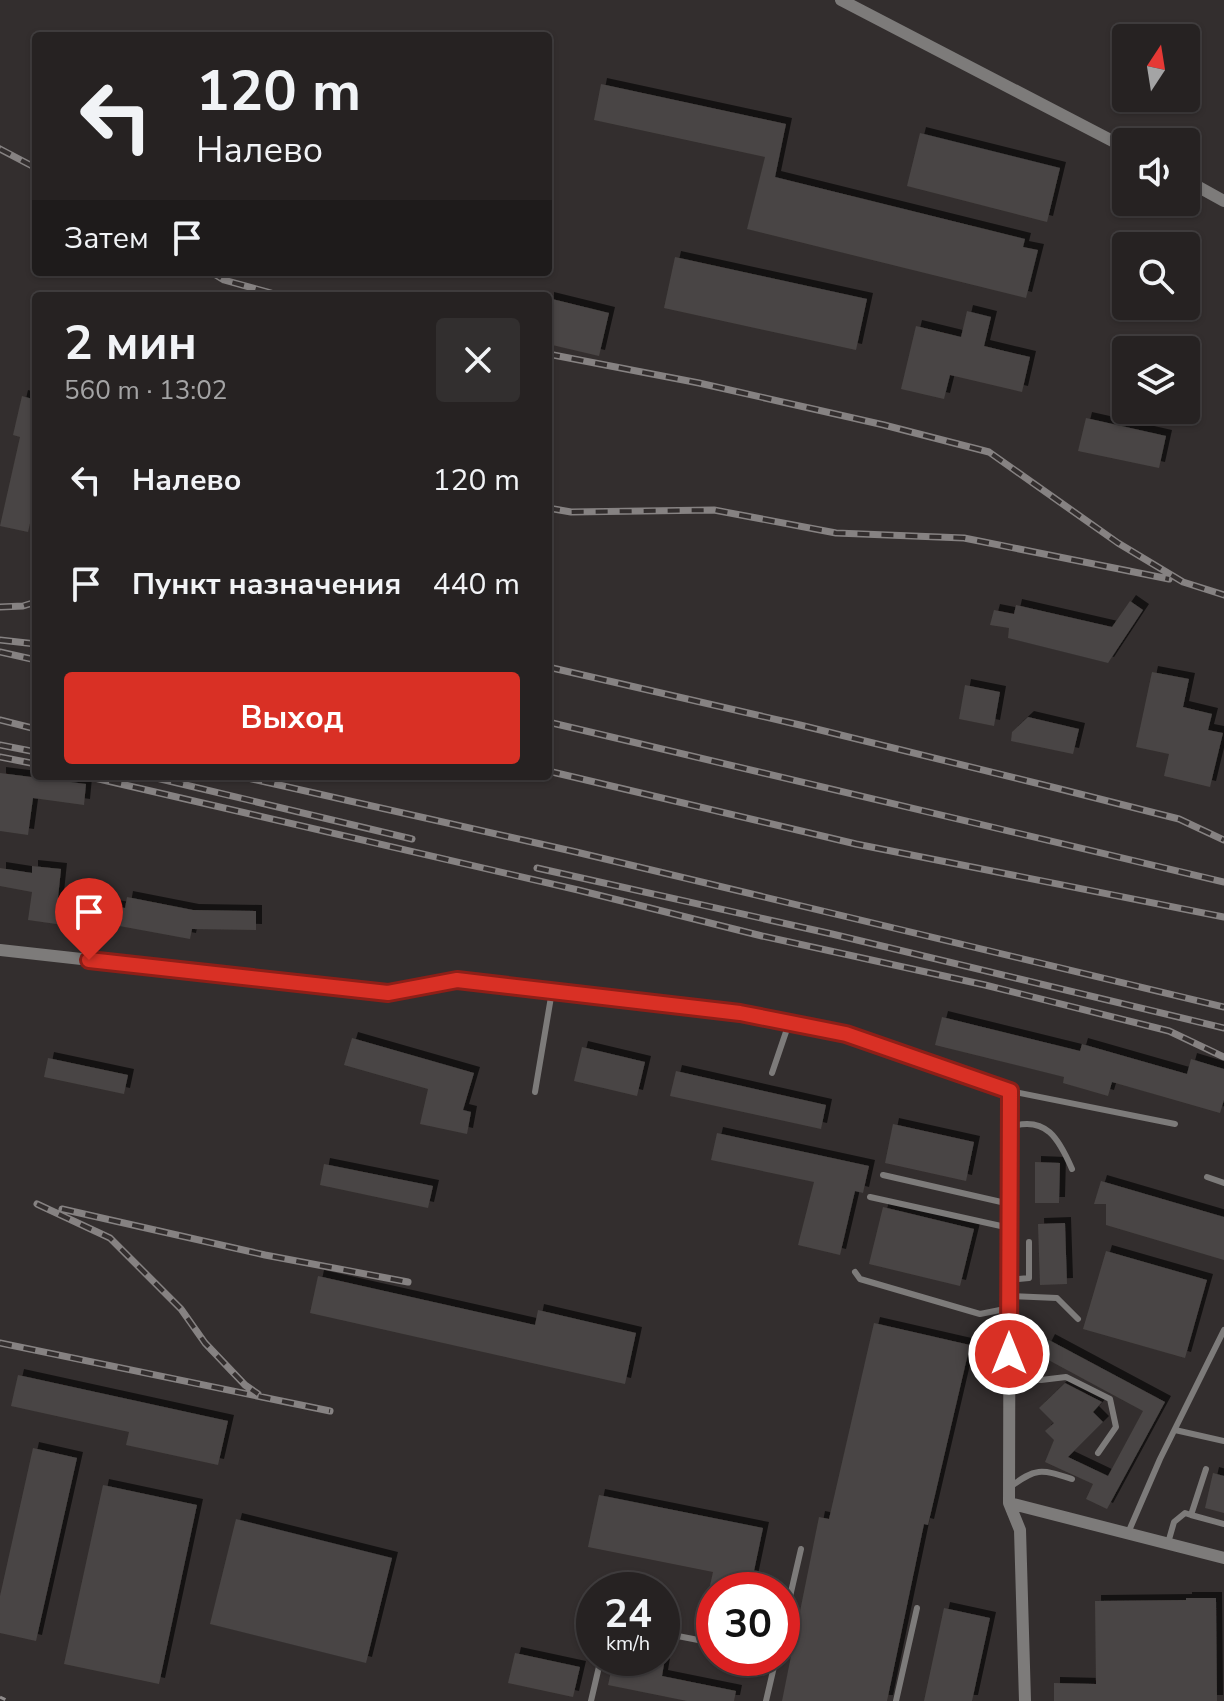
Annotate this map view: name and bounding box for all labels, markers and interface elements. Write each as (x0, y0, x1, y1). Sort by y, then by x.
north arrow (1112, 24, 1200, 112)
map controls (1112, 24, 1200, 424)
text: 120 m (196, 53, 361, 130)
icon: left (64, 64, 168, 168)
text: Налево (196, 126, 323, 175)
button: sound (1112, 128, 1200, 216)
icon: arrive (165, 216, 209, 260)
text: Затем (64, 218, 149, 259)
button: search (1112, 232, 1200, 320)
text: 2 мин (64, 310, 197, 376)
button: close (436, 318, 520, 402)
button: layers (1112, 336, 1200, 424)
text: 560 m · 13:02 (64, 373, 227, 408)
icon: left (64, 458, 108, 502)
text: Налево (132, 460, 241, 501)
text: 120 m (433, 460, 520, 501)
icon: arrive (64, 562, 108, 606)
text: Пункт назначения (132, 564, 401, 605)
text: 440 m (433, 564, 520, 605)
button: Выход (64, 672, 520, 764)
pin (55, 878, 123, 960)
icon: arrive (67, 890, 111, 934)
position arrow (967, 1312, 1051, 1396)
speed limit sign: 30 (696, 1572, 800, 1676)
text: 24 (604, 1587, 652, 1641)
text: km/h (606, 1630, 650, 1657)

